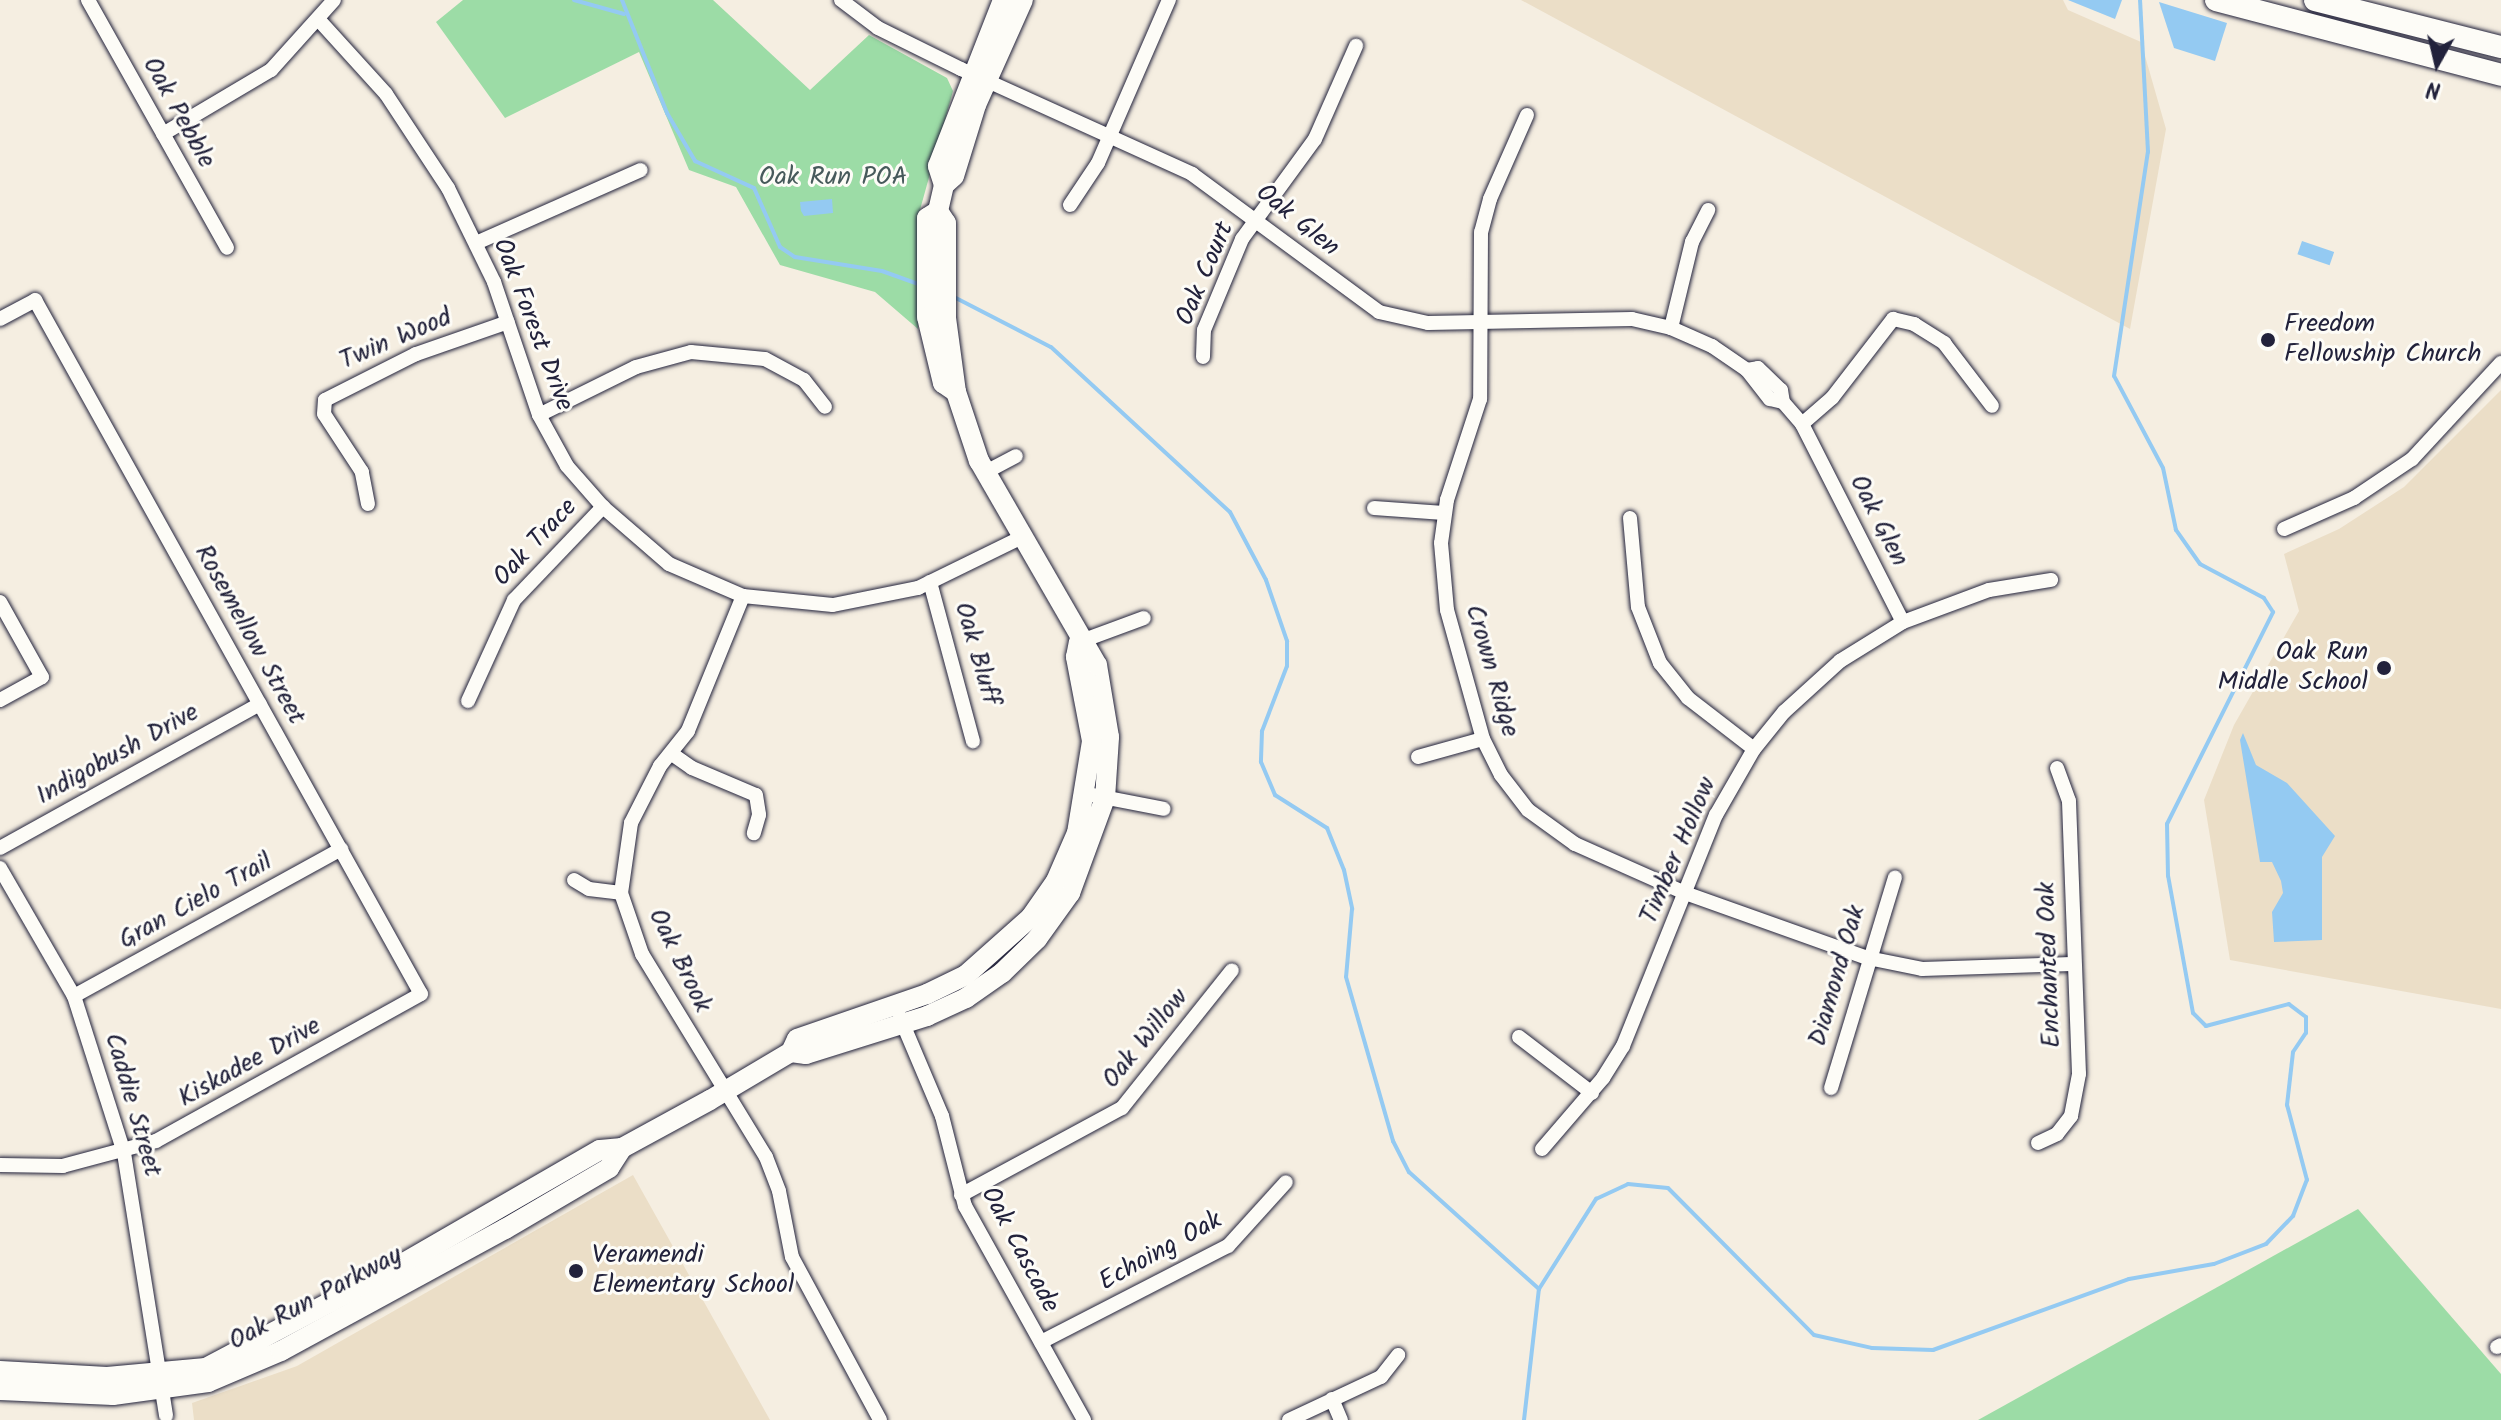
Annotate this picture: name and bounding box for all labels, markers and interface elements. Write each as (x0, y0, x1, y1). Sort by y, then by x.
north arrow (2397, 24, 2477, 104)
street label: Oak Pebble (135, 52, 221, 174)
text: N (2424, 70, 2443, 107)
park label: Oak Run POA (759, 162, 907, 194)
street label: Oak Glen (1249, 178, 1345, 264)
street label: Oak Court (1170, 218, 1242, 330)
street label: Oak Forest Drive (485, 234, 579, 416)
street label: Twin Wood (335, 302, 457, 378)
place label: Freedom Fellowship Church (2284, 309, 2481, 370)
marker: Freedom Fellowship Church (2259, 331, 2277, 349)
street label: Oak Glen (1842, 470, 1914, 572)
street label: Oak Trace (488, 493, 584, 593)
street label: Rosemellow Street (187, 540, 311, 730)
street label: Oak Bluff (946, 599, 1006, 709)
street label: Crown Ridge (1457, 601, 1525, 741)
place label: Oak Run Middle School (2218, 637, 2368, 698)
marker: Oak Run Middle School (2375, 659, 2393, 677)
street label: Indigobush Drive (31, 697, 205, 813)
street label: Timber Hollow (1634, 773, 1724, 929)
street label: Gran Cielo Trail (114, 847, 278, 957)
street label: Enchanted Oak (2032, 881, 2068, 1049)
street label: Diamond Oak (1803, 902, 1873, 1050)
street label: Oak Brook (641, 904, 717, 1018)
street label: Oak Willow (1096, 983, 1196, 1095)
street label: Kiskadee Drive (173, 1011, 327, 1115)
street label: Caddie Street (97, 1030, 167, 1180)
street label: Oak Cascade (973, 1182, 1065, 1318)
street label: Echoing Oak (1094, 1205, 1228, 1299)
street label: Oak Run Parkway (224, 1240, 408, 1358)
place label: Veramendi Elementary School (592, 1240, 794, 1302)
marker: Veramendi Elementary School (567, 1262, 585, 1280)

